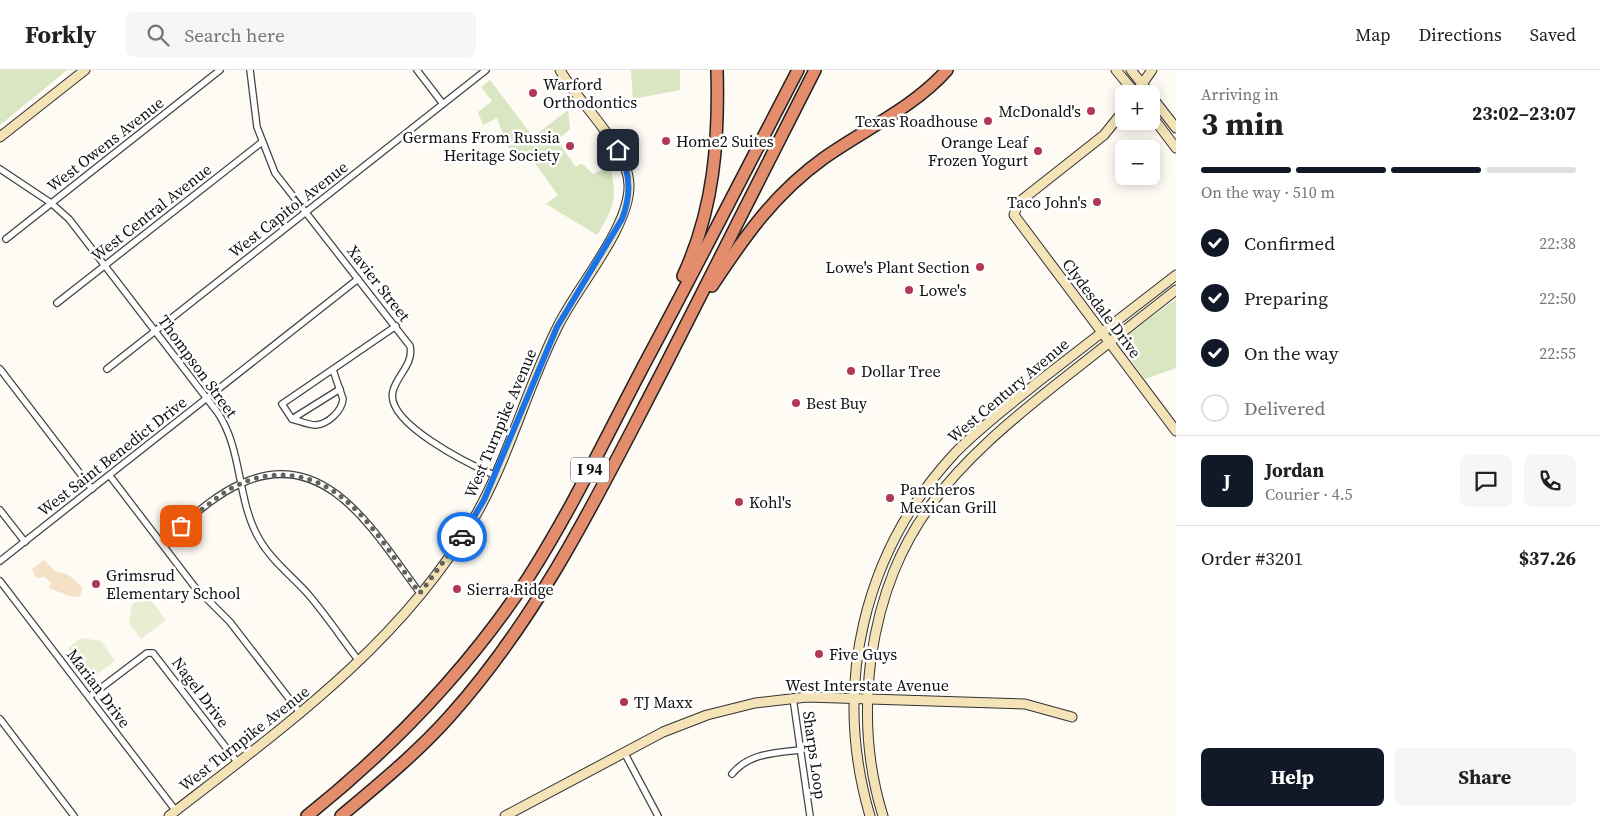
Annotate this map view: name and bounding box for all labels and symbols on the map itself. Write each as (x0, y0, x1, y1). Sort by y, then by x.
place label: Warford Orthodontics (543, 73, 637, 113)
marker: Warford Orthodontics (527, 87, 539, 99)
street label: West Owens Avenue (42, 91, 168, 197)
place label: McDonald's (998, 100, 1081, 122)
marker: McDonald's (1085, 105, 1097, 117)
place label: Texas Roadhouse (855, 110, 978, 132)
marker: Texas Roadhouse (982, 115, 994, 127)
place label: Germans From Russia Heritage Society (402, 126, 561, 166)
pin (597, 129, 639, 171)
place label: Home2 Suites (676, 130, 774, 152)
place label: Orange Leaf Frozen Yogurt (928, 131, 1029, 171)
marker: Home2 Suites (660, 135, 672, 147)
marker: Germans From Russia Heritage Society (564, 140, 576, 152)
marker: Orange Leaf Frozen Yogurt (1032, 145, 1044, 157)
street label: West Capitol Avenue (224, 156, 352, 262)
street label: West Central Avenue (86, 158, 216, 266)
place label: Taco John's (1007, 191, 1087, 213)
marker: Taco John's (1091, 196, 1103, 208)
street label: Xavier Street (342, 240, 416, 326)
street label: Clydesdale Drive (1057, 254, 1147, 362)
place label: Lowe's Plant Section (826, 256, 970, 278)
marker: Lowe's Plant Section (974, 261, 986, 273)
place label: Lowe's (919, 279, 966, 301)
marker: Lowe's (903, 284, 915, 296)
street label: Thompson Street (153, 310, 243, 422)
street label: West Century Avenue (943, 333, 1073, 447)
street label: West Turnpike Avenue (459, 345, 541, 501)
place label: Dollar Tree (861, 360, 941, 382)
marker: Dollar Tree (845, 365, 857, 377)
street label: West Saint Benedict Drive (33, 391, 191, 521)
place label: Best Buy (806, 392, 868, 414)
marker: Best Buy (790, 397, 802, 409)
road number: I 94 (571, 458, 609, 482)
place label: Pancheros Mexican Grill (900, 478, 997, 518)
place label: Kohl's (749, 491, 791, 513)
marker: Pancheros Mexican Grill (884, 492, 896, 504)
marker: Kohl's (733, 496, 745, 508)
pin (160, 505, 202, 547)
courier (437, 512, 487, 562)
place label: Grimsrud Elementary School (106, 564, 241, 604)
marker: Grimsrud Elementary School (90, 578, 102, 590)
place label: Sierra Ridge (467, 578, 554, 600)
marker: Sierra Ridge (451, 583, 463, 595)
place label: Five Guys (829, 643, 897, 665)
street label: Marian Drive (62, 644, 136, 732)
marker: Five Guys (813, 648, 825, 660)
street label: Nagel Drive (167, 652, 235, 732)
street label: West Interstate Avenue (785, 674, 949, 696)
street label: West Turnpike Avenue (174, 680, 314, 796)
place label: TJ Maxx (634, 691, 693, 713)
marker: TJ Maxx (618, 696, 630, 708)
street label: Sharps Loop (798, 710, 832, 800)

